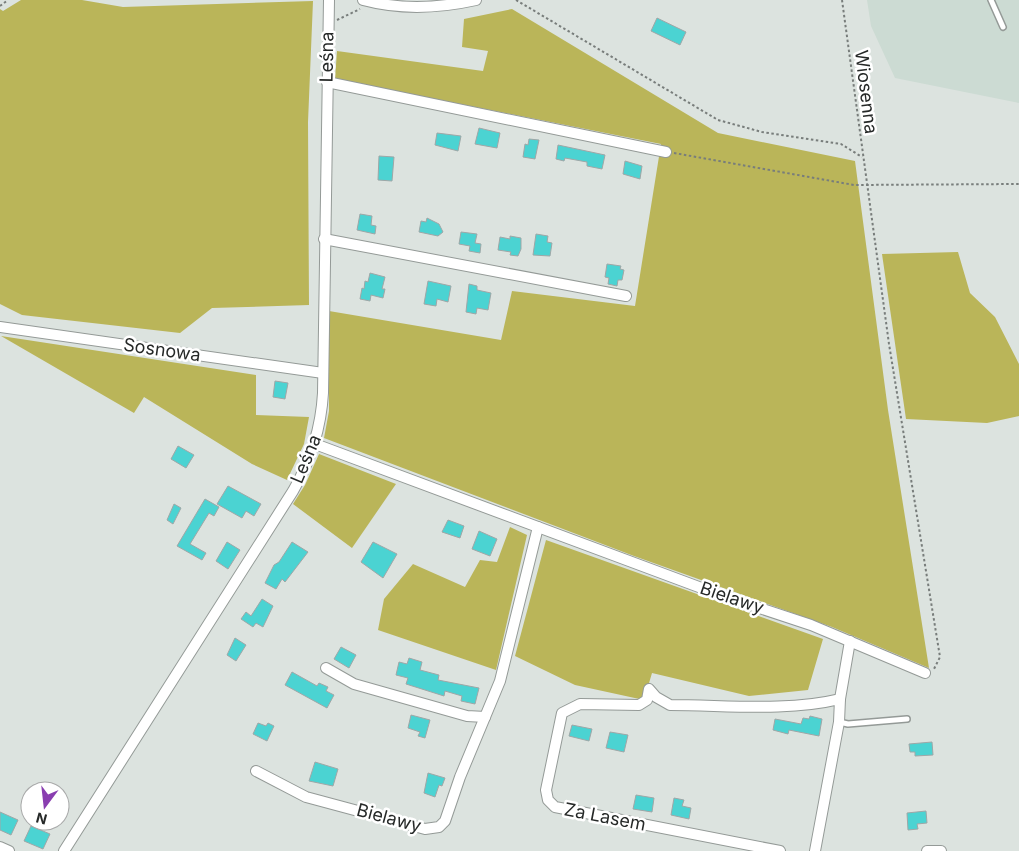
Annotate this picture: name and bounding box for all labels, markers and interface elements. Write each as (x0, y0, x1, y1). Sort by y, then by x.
street label: Leśna (316, 31, 337, 83)
street label: Wiosenna (851, 49, 882, 135)
street label: Sosnowa (122, 334, 202, 365)
street label: Leśna (286, 431, 325, 486)
street label: Bielawy (698, 577, 767, 618)
north arrow (20, 781, 70, 831)
street label: Za Lasem (563, 798, 648, 835)
street label: Bielawy (355, 799, 424, 836)
text: N (34, 809, 49, 829)

